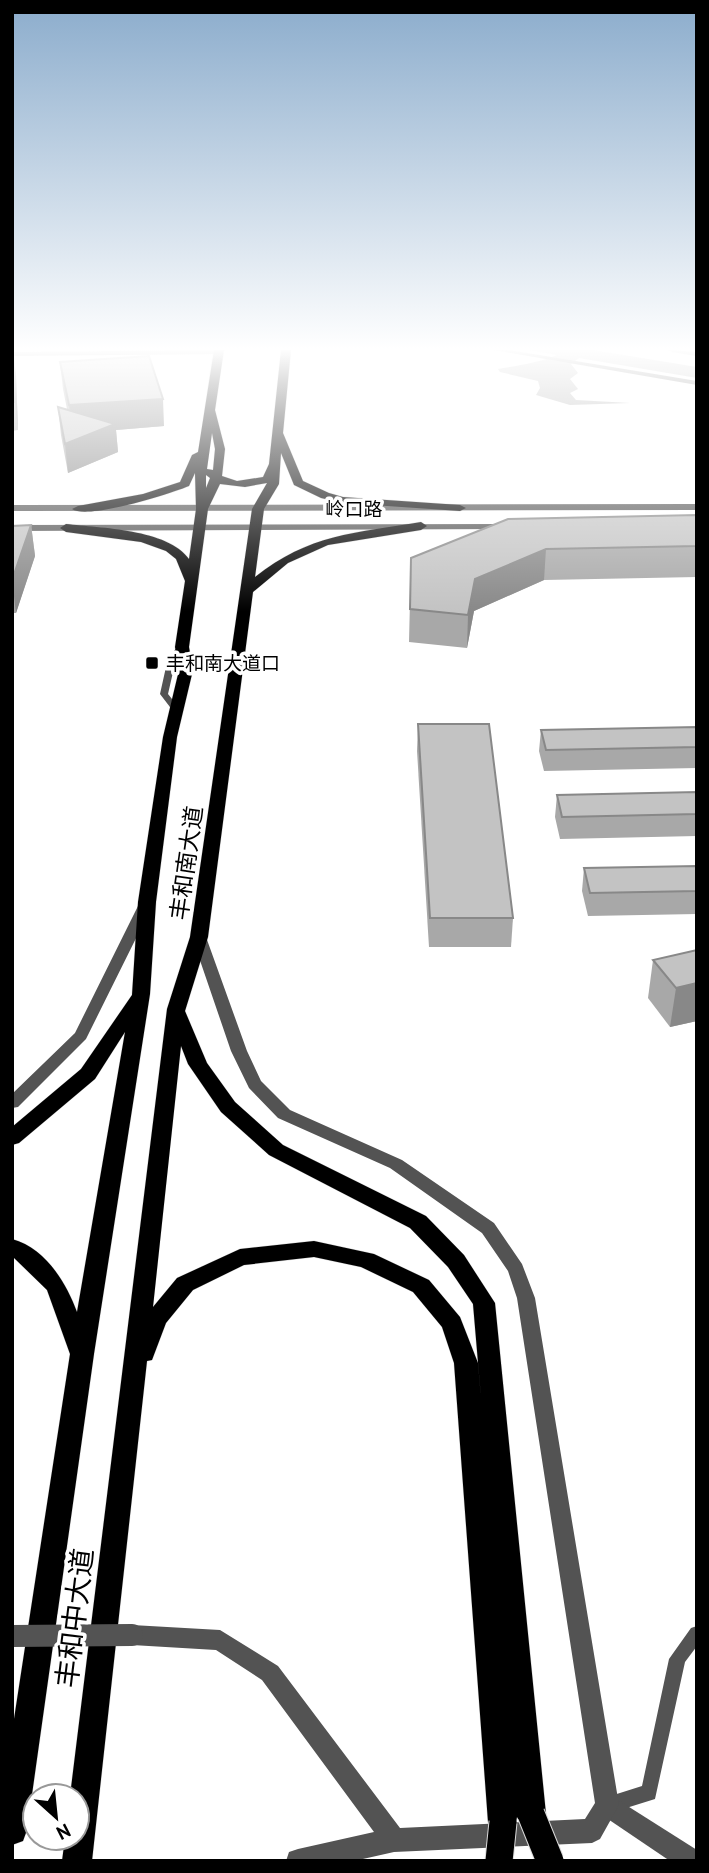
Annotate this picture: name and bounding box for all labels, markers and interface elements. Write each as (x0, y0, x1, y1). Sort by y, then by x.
street label: 岭口路 (325, 497, 383, 521)
place label: 丰和南大道口 (166, 651, 280, 675)
marker: 丰和南大道口 (144, 655, 160, 671)
street label: 丰和南大道 (164, 804, 208, 922)
street label: 丰和中大道 (47, 1546, 101, 1690)
north arrow (21, 1782, 91, 1852)
text: N (53, 1819, 75, 1846)

